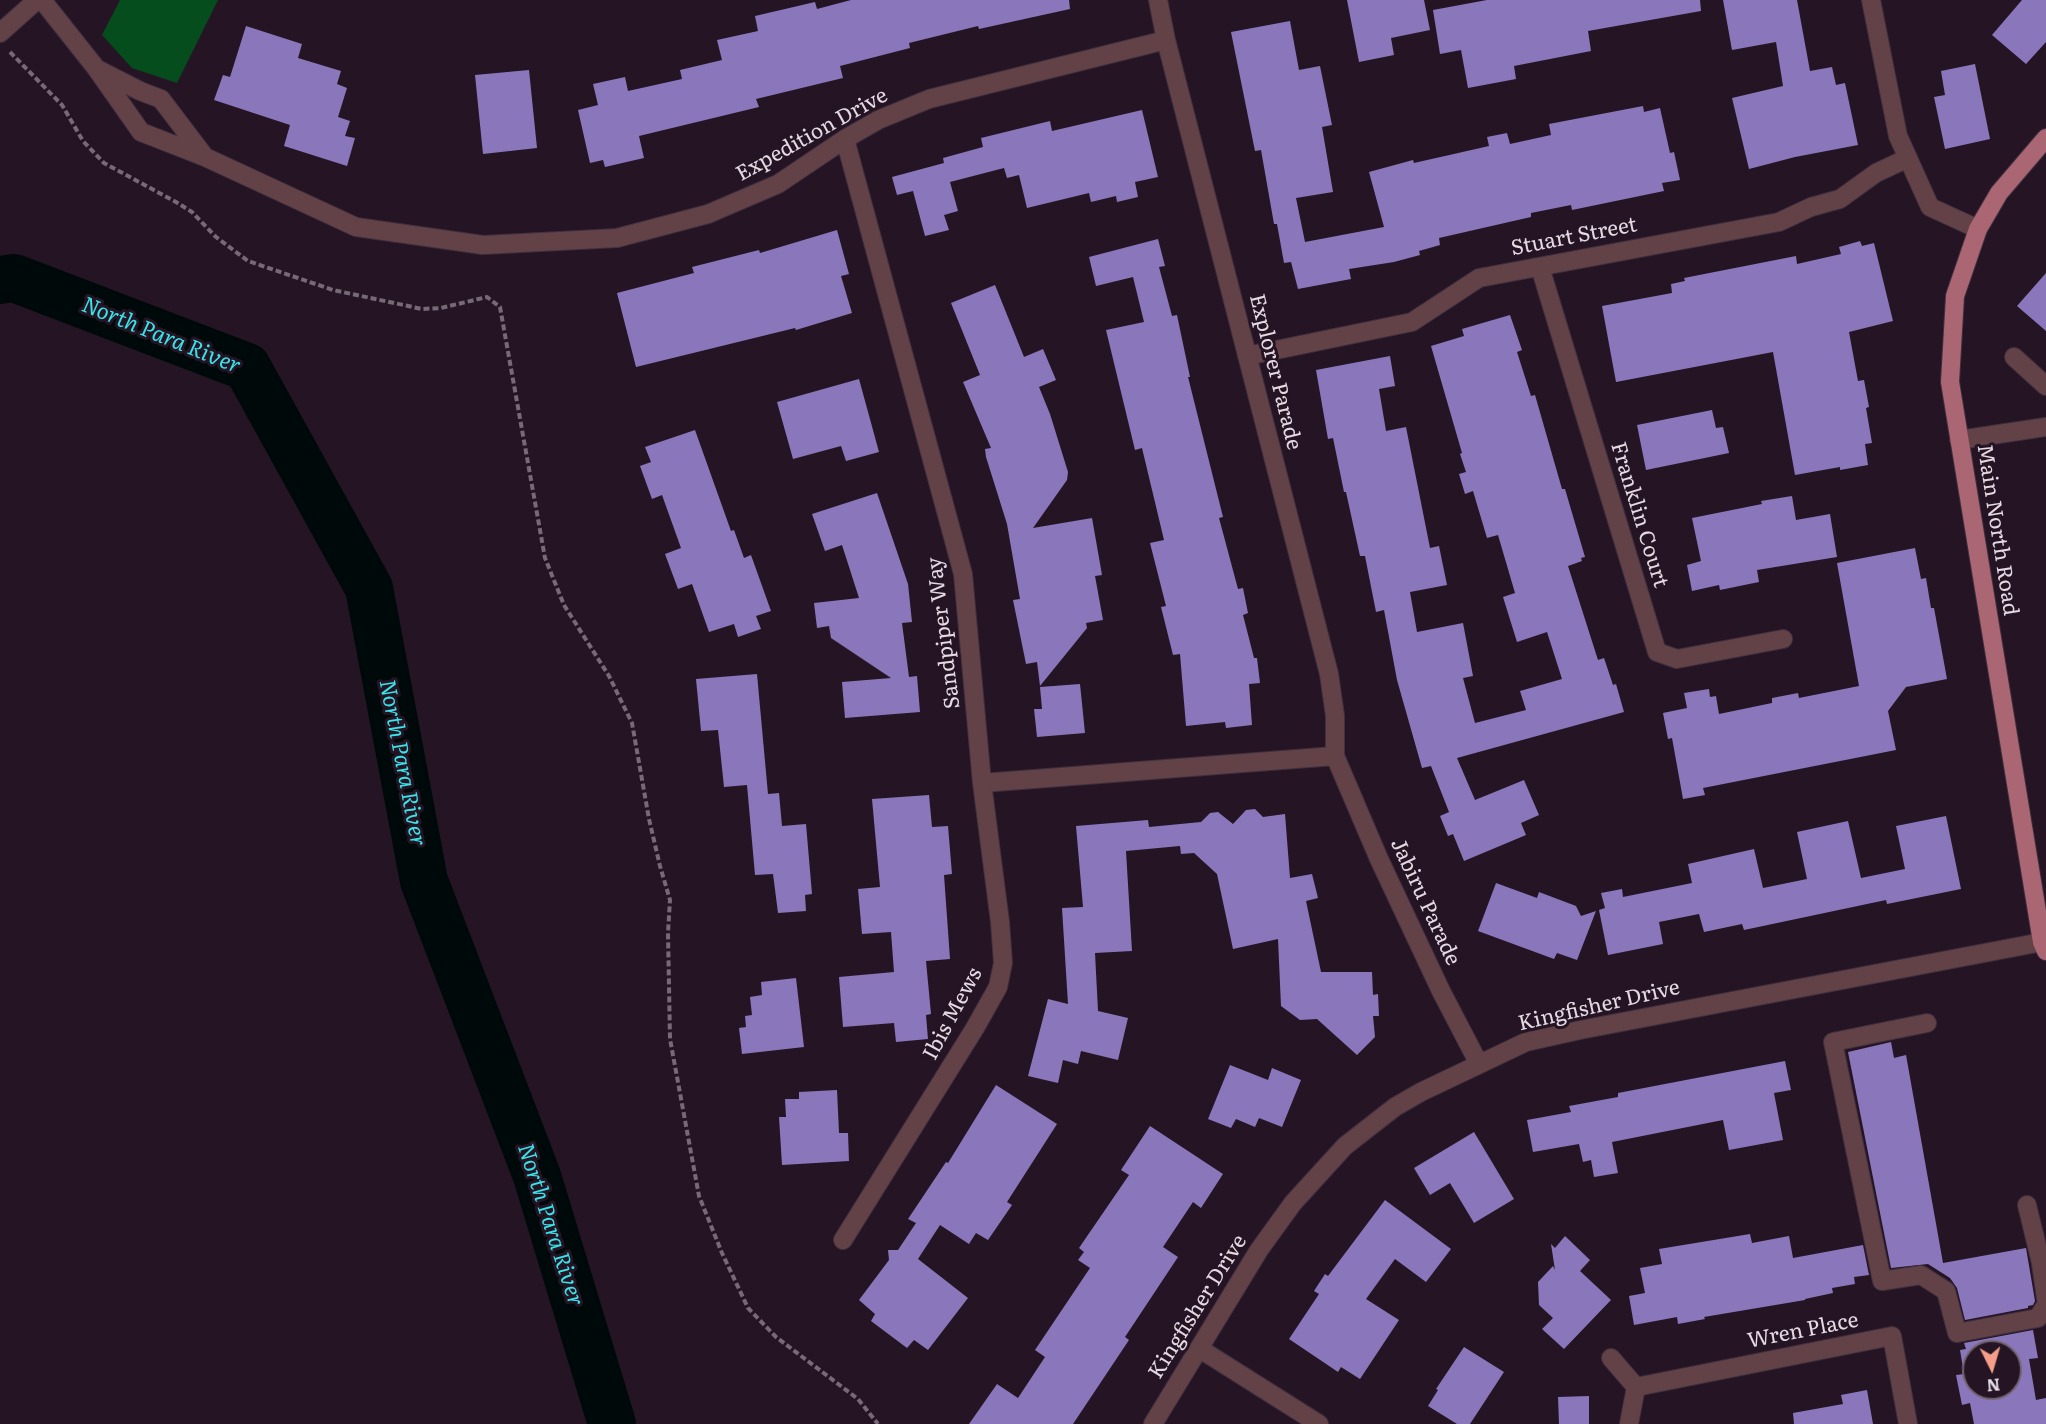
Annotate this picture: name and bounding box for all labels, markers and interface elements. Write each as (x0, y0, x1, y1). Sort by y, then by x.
street label: Expedition Drive (732, 83, 892, 187)
street label: Stuart Street (1509, 212, 1639, 262)
street label: Explorer Parade (1243, 291, 1307, 453)
water label: North Para River (78, 292, 244, 380)
street label: Franklin Court (1605, 439, 1673, 591)
street label: Main North Road (1971, 443, 2023, 617)
street label: Sandpiper Way (922, 556, 966, 710)
water label: North Para River (373, 677, 431, 849)
street label: Jabiru Parade (1385, 835, 1465, 969)
street label: Ibis Mews (918, 964, 988, 1064)
street label: Kingfisher Drive (1516, 975, 1682, 1037)
water label: North Para River (511, 1141, 589, 1309)
street label: Kingfisher Drive (1144, 1230, 1252, 1384)
street label: Wren Place (1745, 1308, 1861, 1354)
north arrow (1962, 1340, 2022, 1400)
text: N (1986, 1373, 2001, 1398)

